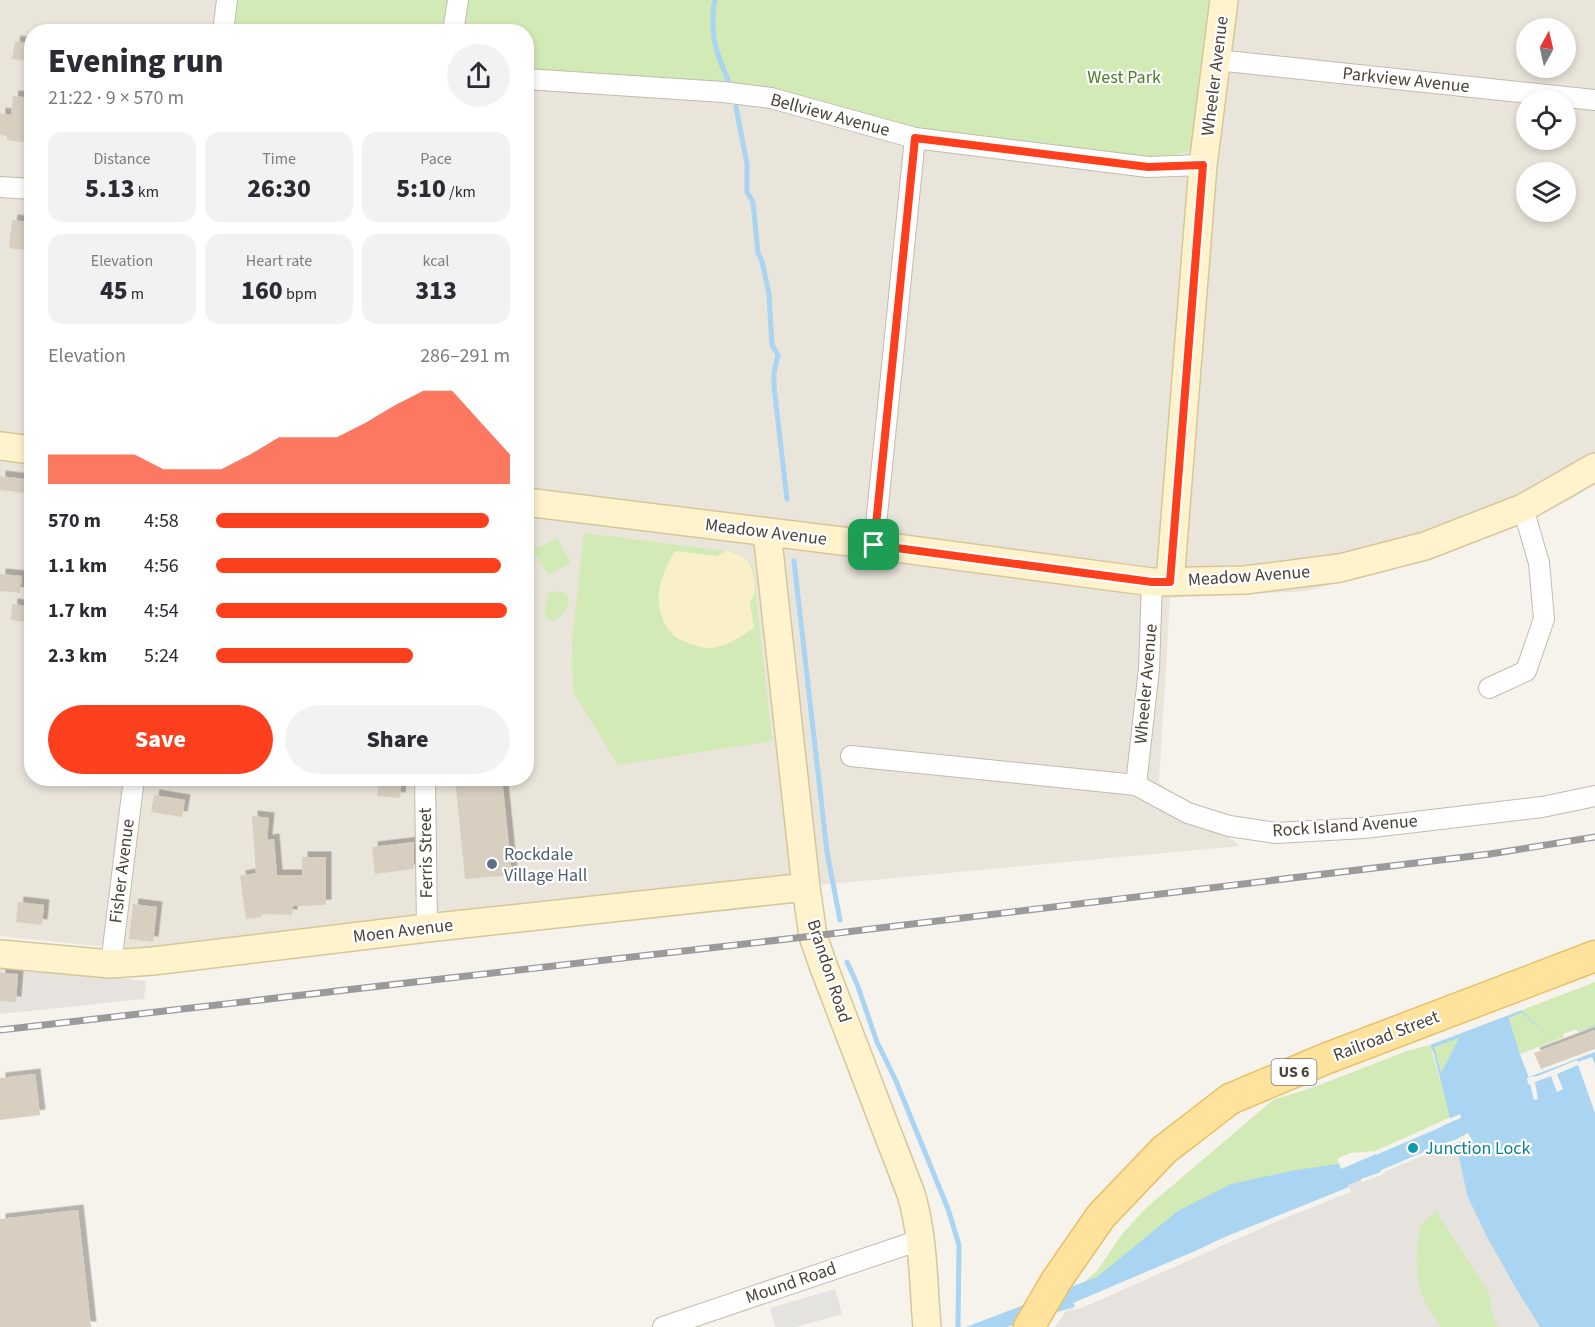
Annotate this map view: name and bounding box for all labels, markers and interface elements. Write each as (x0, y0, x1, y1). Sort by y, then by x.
street label: Wheeler Avenue (1195, 15, 1235, 137)
north arrow (1516, 18, 1576, 78)
map controls (1516, 18, 1576, 222)
text: Evening run (48, 38, 224, 85)
button: share (447, 44, 510, 107)
street label: Parkview Avenue (1341, 61, 1471, 99)
park label: West Park (1087, 65, 1161, 90)
text: 21:22 · 9 × 570 m (48, 84, 184, 112)
street label: Bellview Avenue (768, 87, 892, 143)
button: locate (1516, 90, 1576, 150)
text: Distance (94, 148, 150, 170)
text: Time (262, 148, 296, 170)
text: Pace (420, 148, 452, 170)
button: layers (1516, 162, 1576, 222)
text: 5.13 (85, 170, 135, 207)
text: 26:30 (247, 170, 311, 207)
text: 5:10 (396, 170, 446, 207)
text: km (135, 181, 159, 203)
text: /km (446, 181, 476, 203)
text: Elevation (91, 250, 153, 272)
text: Heart rate (246, 250, 312, 272)
text: kcal (423, 250, 449, 272)
text: 45 (100, 272, 128, 309)
text: 160 (241, 272, 283, 309)
text: 313 (415, 272, 457, 309)
text: m (128, 283, 144, 305)
text: bpm (283, 283, 317, 305)
text: Elevation (48, 342, 126, 370)
text: 286–291 m (420, 342, 510, 370)
text: 570 m (48, 507, 101, 535)
text: 4:58 (144, 507, 179, 535)
street label: Meadow Avenue (704, 512, 828, 552)
pin (848, 519, 899, 570)
icon: arrive (857, 528, 890, 561)
text: 1.1 km (48, 552, 107, 580)
text: 4:56 (144, 552, 179, 580)
street label: Meadow Avenue (1187, 559, 1311, 593)
text: 1.7 km (48, 597, 107, 625)
text: 4:54 (144, 597, 179, 625)
street label: Wheeler Avenue (1128, 623, 1164, 745)
text: 2.3 km (48, 642, 107, 670)
text: 5:24 (144, 642, 179, 670)
button: Save (48, 705, 273, 774)
button: Share (285, 705, 510, 774)
street label: Ferris Street (413, 807, 439, 899)
street label: Rock Island Avenue (1272, 808, 1418, 844)
street label: Fisher Avenue (103, 817, 141, 925)
place label: Rockdale Village Hall (504, 842, 587, 888)
marker: Rockdale Village Hall (485, 857, 499, 871)
street label: Moen Avenue (352, 912, 455, 950)
street label: Brandon Road (801, 916, 857, 1026)
street label: Railroad Street (1329, 1004, 1443, 1068)
road number: US 6 (1272, 1059, 1316, 1085)
place label: Junction Lock (1425, 1136, 1531, 1161)
marker: Junction Lock (1406, 1141, 1420, 1155)
street label: Mound Road (742, 1256, 840, 1310)

